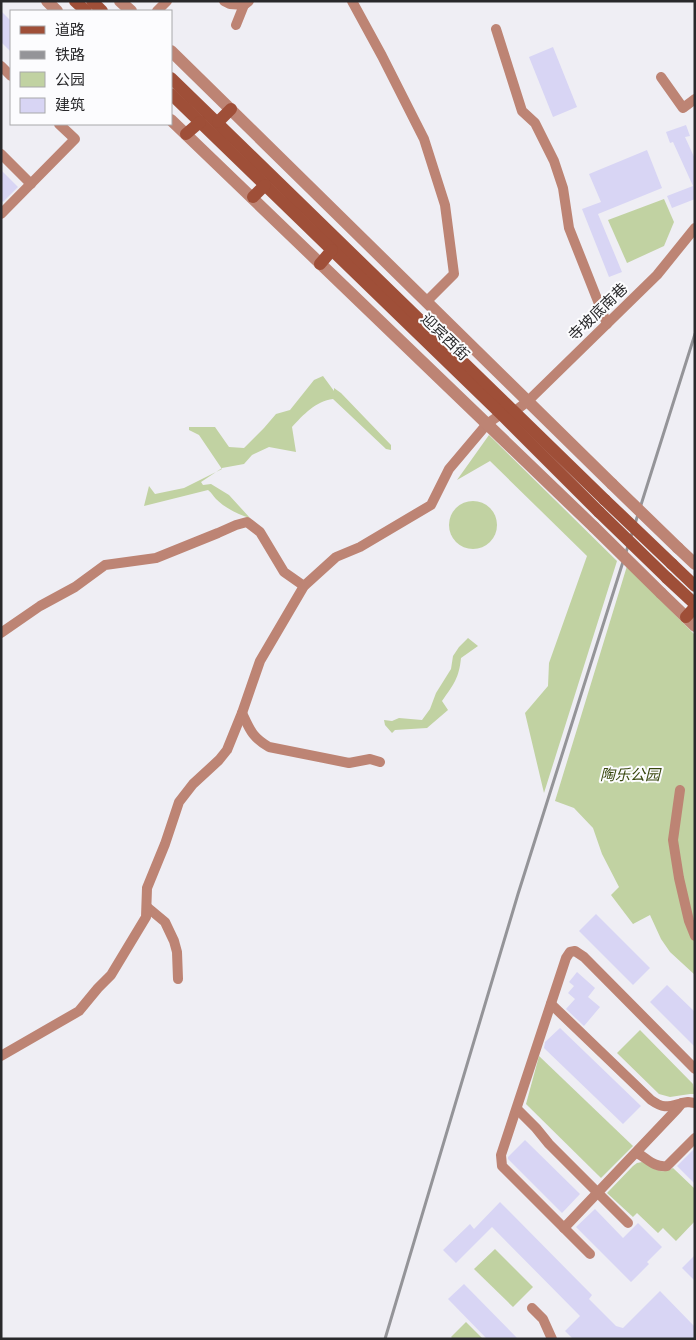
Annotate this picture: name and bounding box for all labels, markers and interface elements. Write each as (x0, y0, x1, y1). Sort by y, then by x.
legend (10, 10, 172, 125)
text: 道路 (55, 19, 85, 42)
text: 铁路 (55, 44, 85, 67)
text: 公园 (55, 69, 85, 92)
text: 建筑 (55, 94, 85, 117)
street label: 寺坡底南巷 (563, 278, 633, 347)
street label: 迎宾西街 (415, 308, 474, 366)
park label: 陶乐公园 (600, 764, 662, 787)

